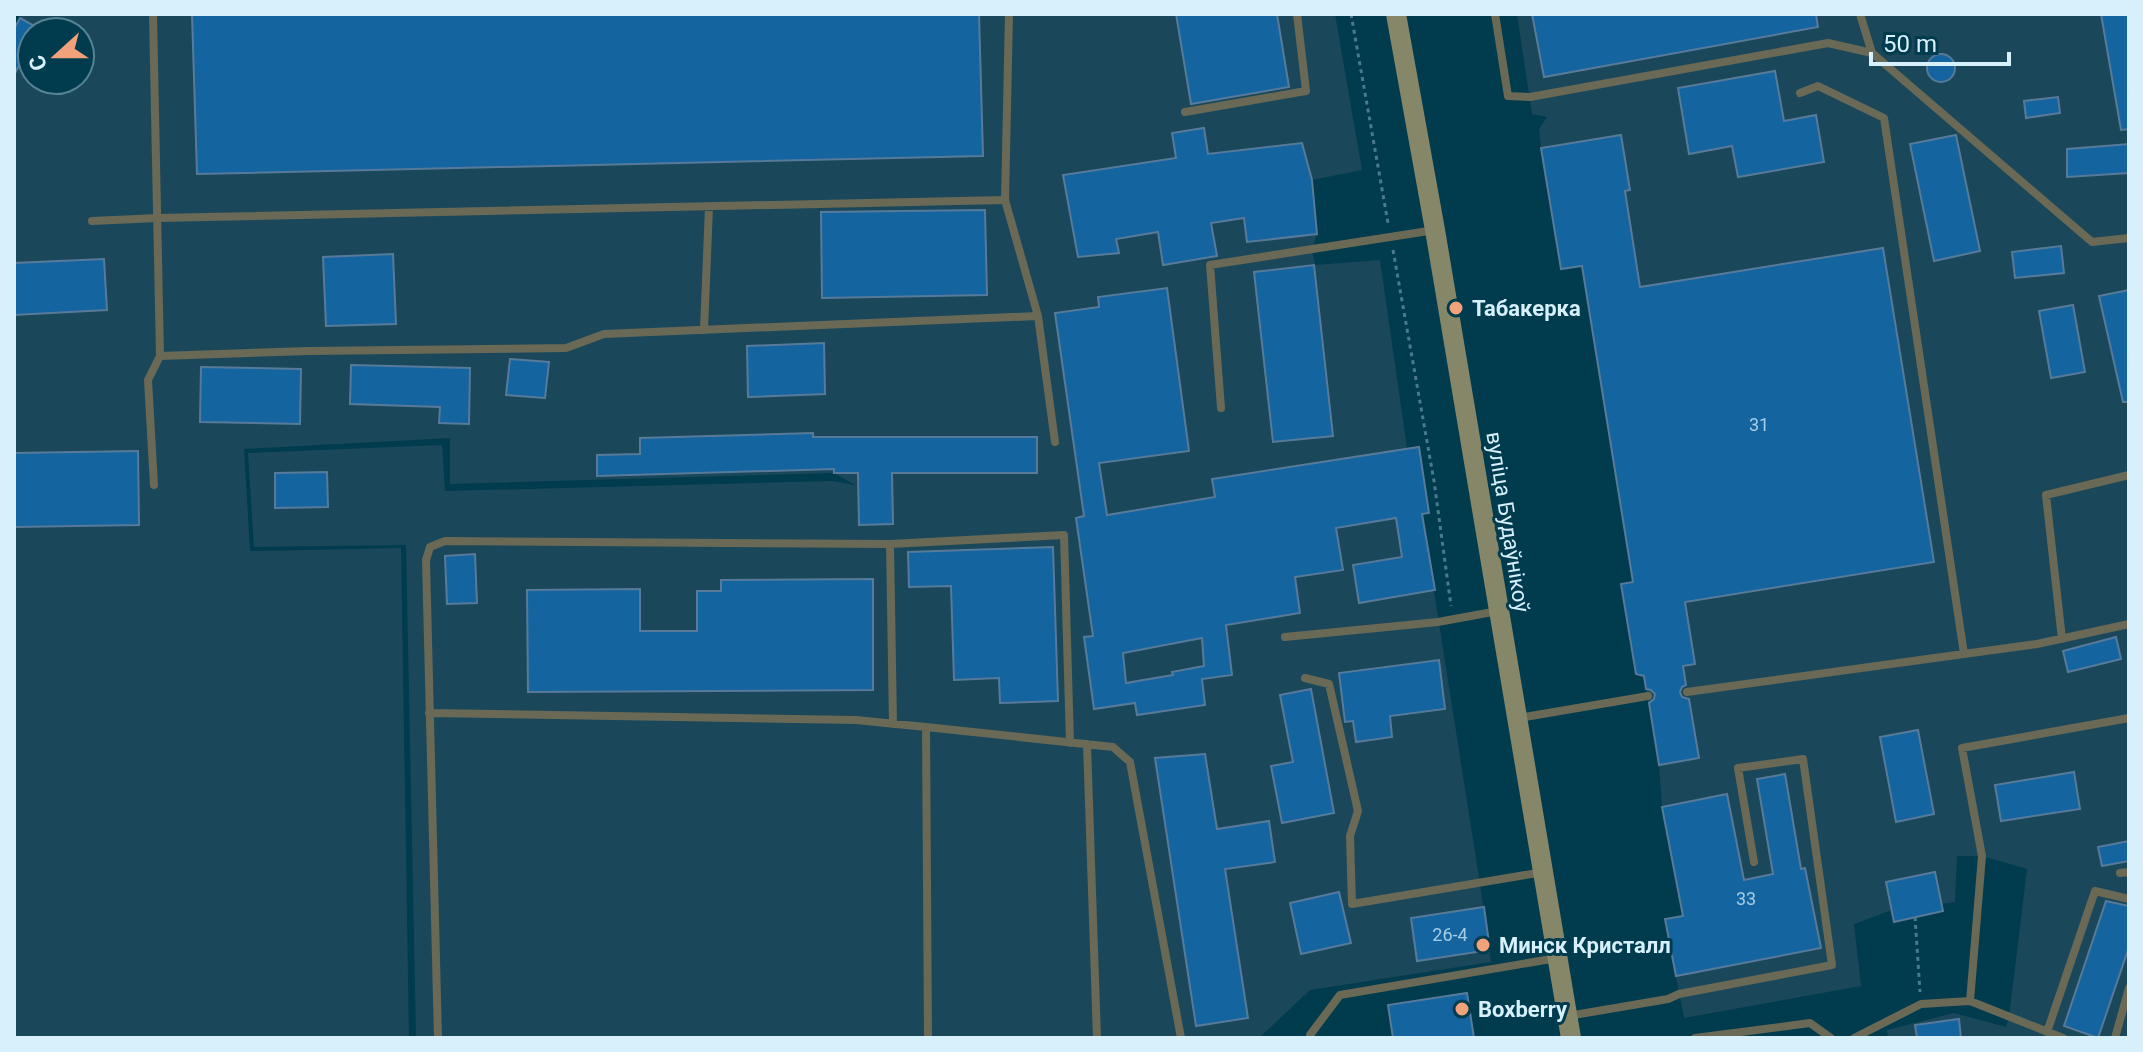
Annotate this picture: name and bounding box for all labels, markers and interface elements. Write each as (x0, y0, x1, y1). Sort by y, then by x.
north arrow (16, 16, 96, 96)
scale bar (1871, 16, 2009, 66)
text: 50 m (1883, 30, 1937, 58)
text: С (24, 52, 52, 74)
place label: Табакерка (1472, 296, 1581, 321)
marker: Табакерка (1447, 299, 1465, 317)
house number: 31 (1749, 414, 1769, 435)
street label: вуліца Будаўнікоў (1481, 430, 1535, 615)
house number: 33 (1736, 888, 1756, 909)
house number: 26-4 (1432, 924, 1468, 945)
place label: Минск Кристалл (1499, 933, 1671, 958)
marker: Минск Кристалл (1474, 936, 1492, 954)
place label: Boxberry (1478, 997, 1568, 1022)
marker: Boxberry (1453, 1000, 1471, 1018)

